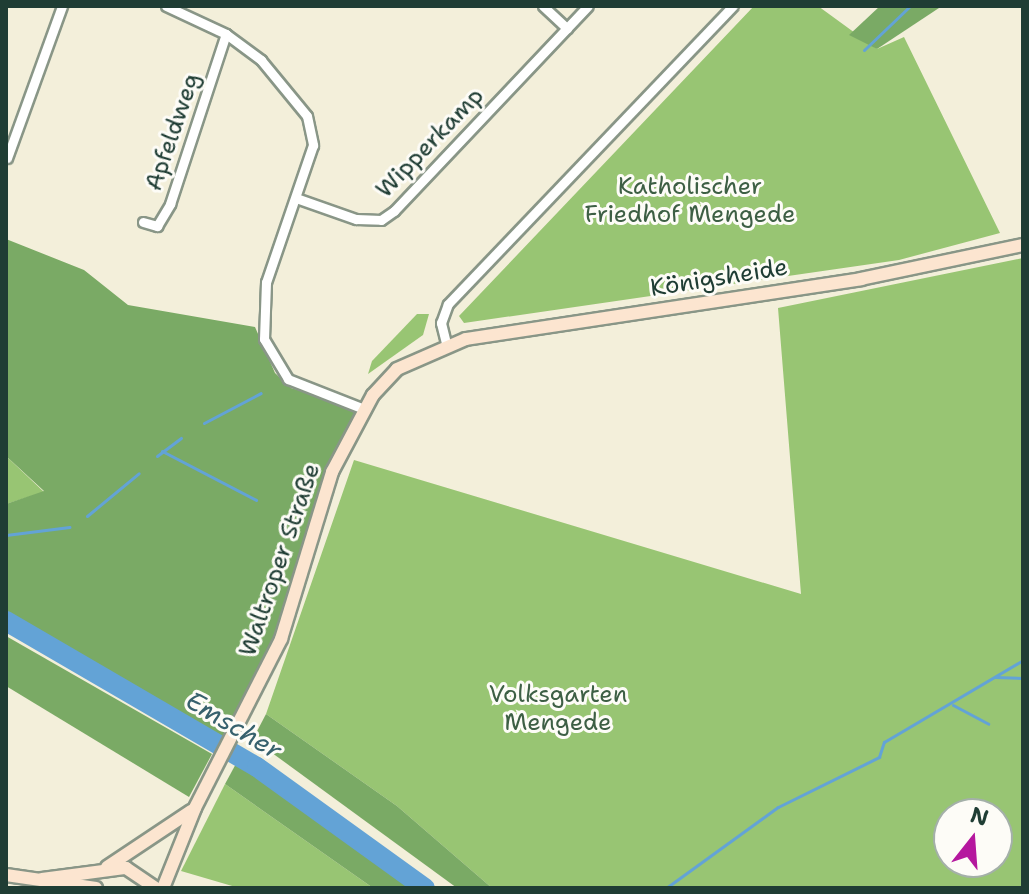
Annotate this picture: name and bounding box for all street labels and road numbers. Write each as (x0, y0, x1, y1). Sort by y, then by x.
street label: Apfeldweg (139, 69, 207, 195)
street label: Wipperkamp (370, 82, 490, 204)
street label: Königsheide (648, 253, 790, 303)
street label: Waltroper Straße (233, 460, 327, 660)

